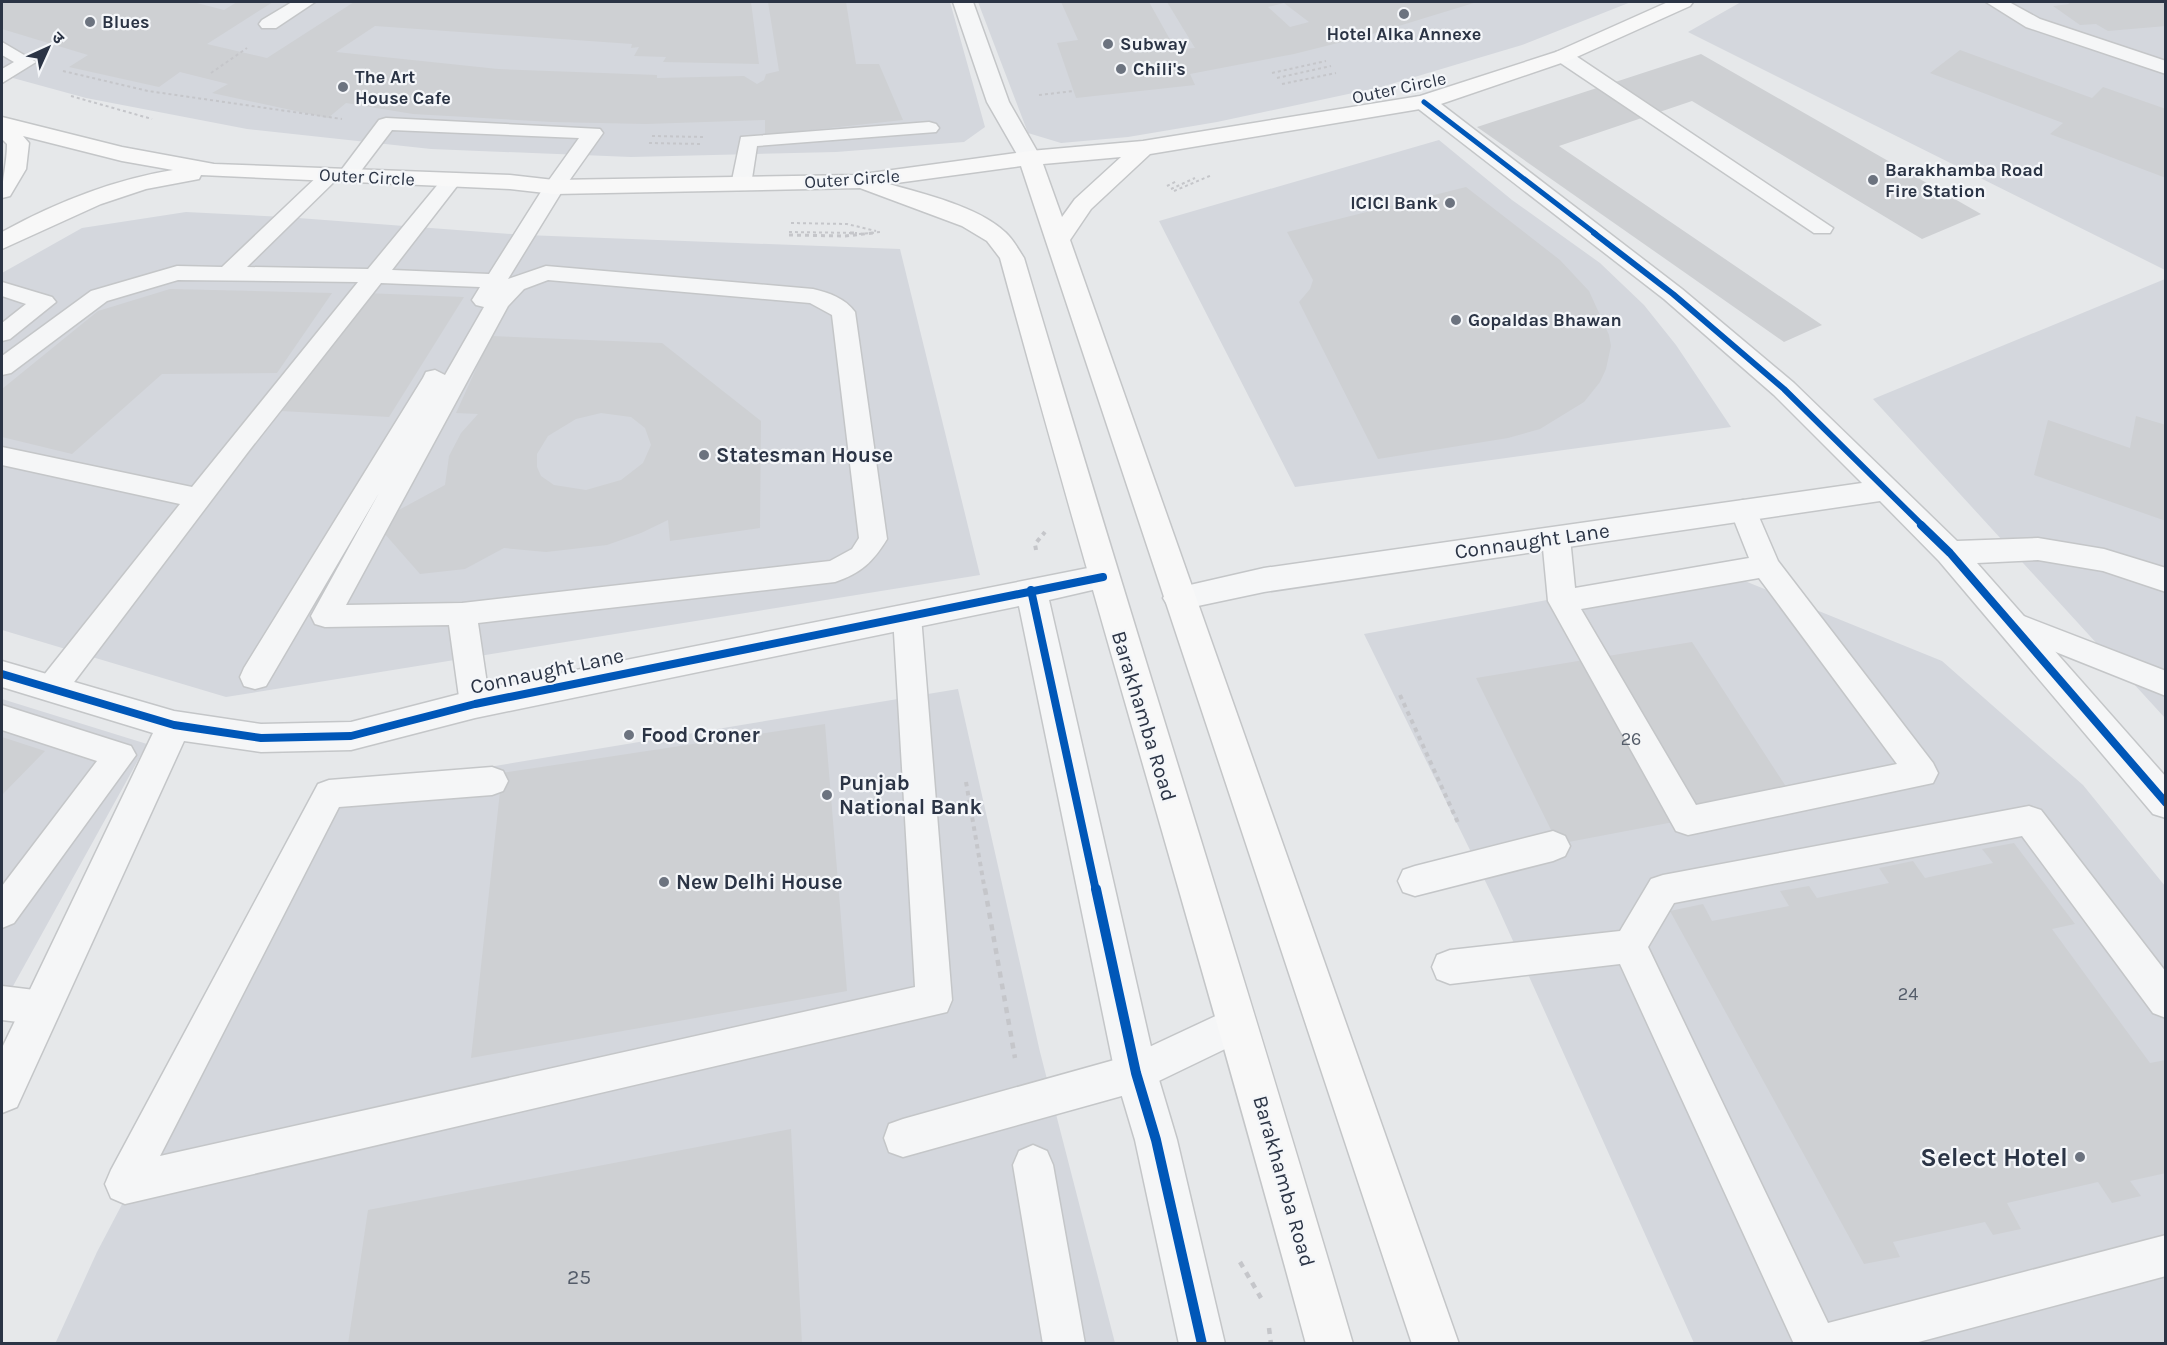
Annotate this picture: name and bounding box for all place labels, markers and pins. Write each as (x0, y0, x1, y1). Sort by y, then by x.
marker: Hotel Alka Annexe (1397, 7, 1411, 21)
place label: Blues (102, 11, 149, 33)
marker: Blues (83, 15, 97, 29)
place label: Hotel Alka Annexe (1327, 23, 1481, 45)
place label: Subway (1120, 33, 1187, 55)
marker: Subway (1101, 37, 1115, 51)
place label: Chili's (1133, 58, 1186, 80)
marker: Chili's (1114, 62, 1128, 76)
place label: The Art House Cafe (355, 66, 451, 109)
marker: The Art House Cafe (336, 80, 350, 94)
place label: Barakhamba Road Fire Station (1885, 159, 2044, 202)
marker: Barakhamba Road Fire Station (1866, 173, 1880, 187)
place label: ICICI Bank (1350, 192, 1438, 214)
marker: ICICI Bank (1443, 196, 1457, 210)
place label: Gopaldas Bhawan (1468, 309, 1622, 331)
marker: Gopaldas Bhawan (1449, 313, 1463, 327)
place label: Statesman House (716, 443, 893, 467)
marker: Statesman House (697, 448, 711, 462)
place label: Food Croner (641, 723, 760, 747)
marker: Food Croner (622, 728, 636, 742)
place label: Punjab National Bank (839, 771, 982, 819)
marker: Punjab National Bank (820, 788, 834, 802)
place label: New Delhi House (676, 870, 843, 894)
marker: New Delhi House (657, 875, 671, 889)
place label: Select Hotel (1920, 1142, 2068, 1173)
marker: Select Hotel (2073, 1150, 2087, 1164)

